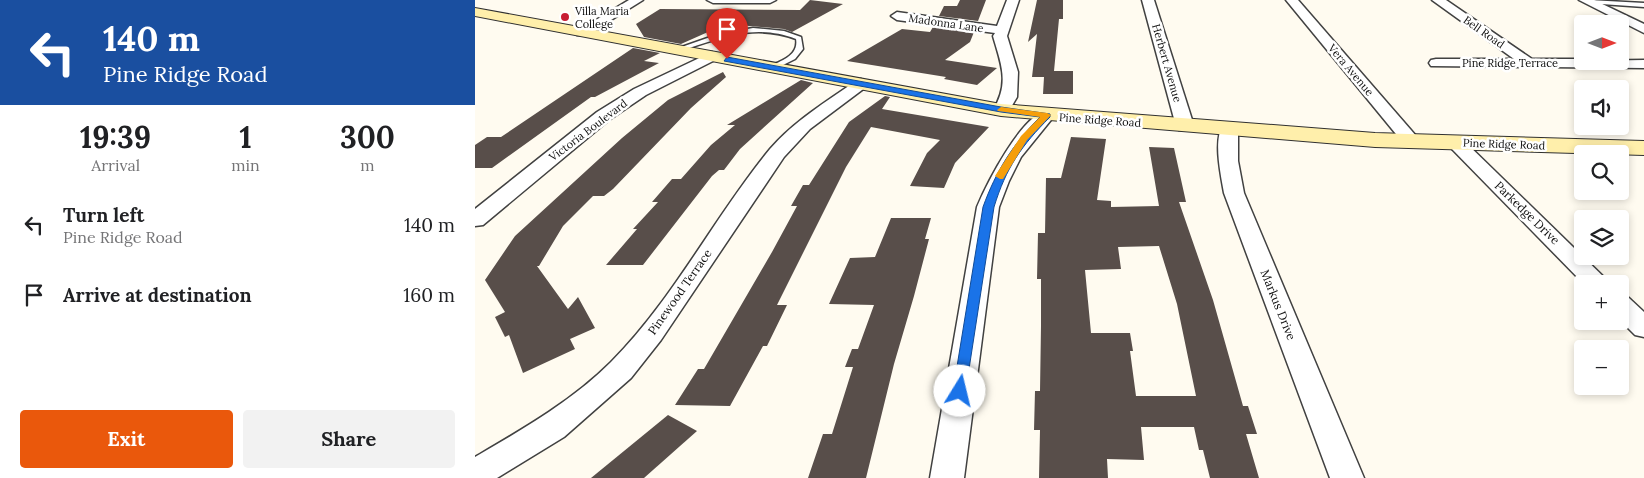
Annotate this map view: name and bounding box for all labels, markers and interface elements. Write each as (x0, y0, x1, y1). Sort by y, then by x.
place label: Villa Maria College (574, 4, 629, 31)
pin (706, 8, 748, 59)
marker: Villa Maria College (559, 11, 571, 23)
street label: Madonna Lane (908, 11, 984, 35)
street label: Bell Road (1461, 13, 1508, 52)
icon: arrive (713, 15, 741, 43)
north arrow (1574, 15, 1629, 70)
map controls (1574, 15, 1629, 395)
text: 140 m (103, 16, 200, 61)
icon: left (20, 20, 85, 85)
street label: Herbert Avenue (1149, 22, 1185, 104)
street label: Vera Avenue (1325, 40, 1377, 99)
street label: Pine Ridge Terrace (1462, 56, 1558, 70)
text: Pine Ridge Road (103, 60, 268, 88)
button: sound (1574, 80, 1629, 135)
street label: Victoria Boulevard (545, 96, 630, 165)
street label: Pine Ridge Road (1058, 110, 1142, 130)
text: 19:39 (80, 118, 151, 156)
text: 1 (239, 118, 252, 156)
text: 300 (340, 118, 395, 156)
street label: Pine Ridge Road (1463, 136, 1546, 152)
button: search (1574, 145, 1629, 200)
text: Arrival (91, 155, 140, 175)
text: min (231, 155, 260, 175)
text: m (360, 155, 375, 175)
street label: Parkedge Drive (1492, 178, 1563, 248)
text: Turn left (63, 203, 144, 227)
button: layers (1574, 210, 1629, 265)
icon: left (20, 211, 48, 239)
text: 140 m (404, 213, 455, 237)
text: Pine Ridge Road (63, 227, 183, 247)
street label: Pinewood Terrace (644, 246, 715, 337)
street label: Markus Drive (1258, 267, 1300, 343)
button: + (1574, 275, 1629, 330)
icon: arrive (20, 281, 48, 309)
text: Arrive at destination (63, 283, 252, 307)
text: 160 m (403, 283, 455, 307)
button: − (1574, 340, 1629, 395)
position arrow (933, 364, 985, 416)
button: Exit (20, 410, 233, 468)
button: Share (243, 410, 455, 468)

